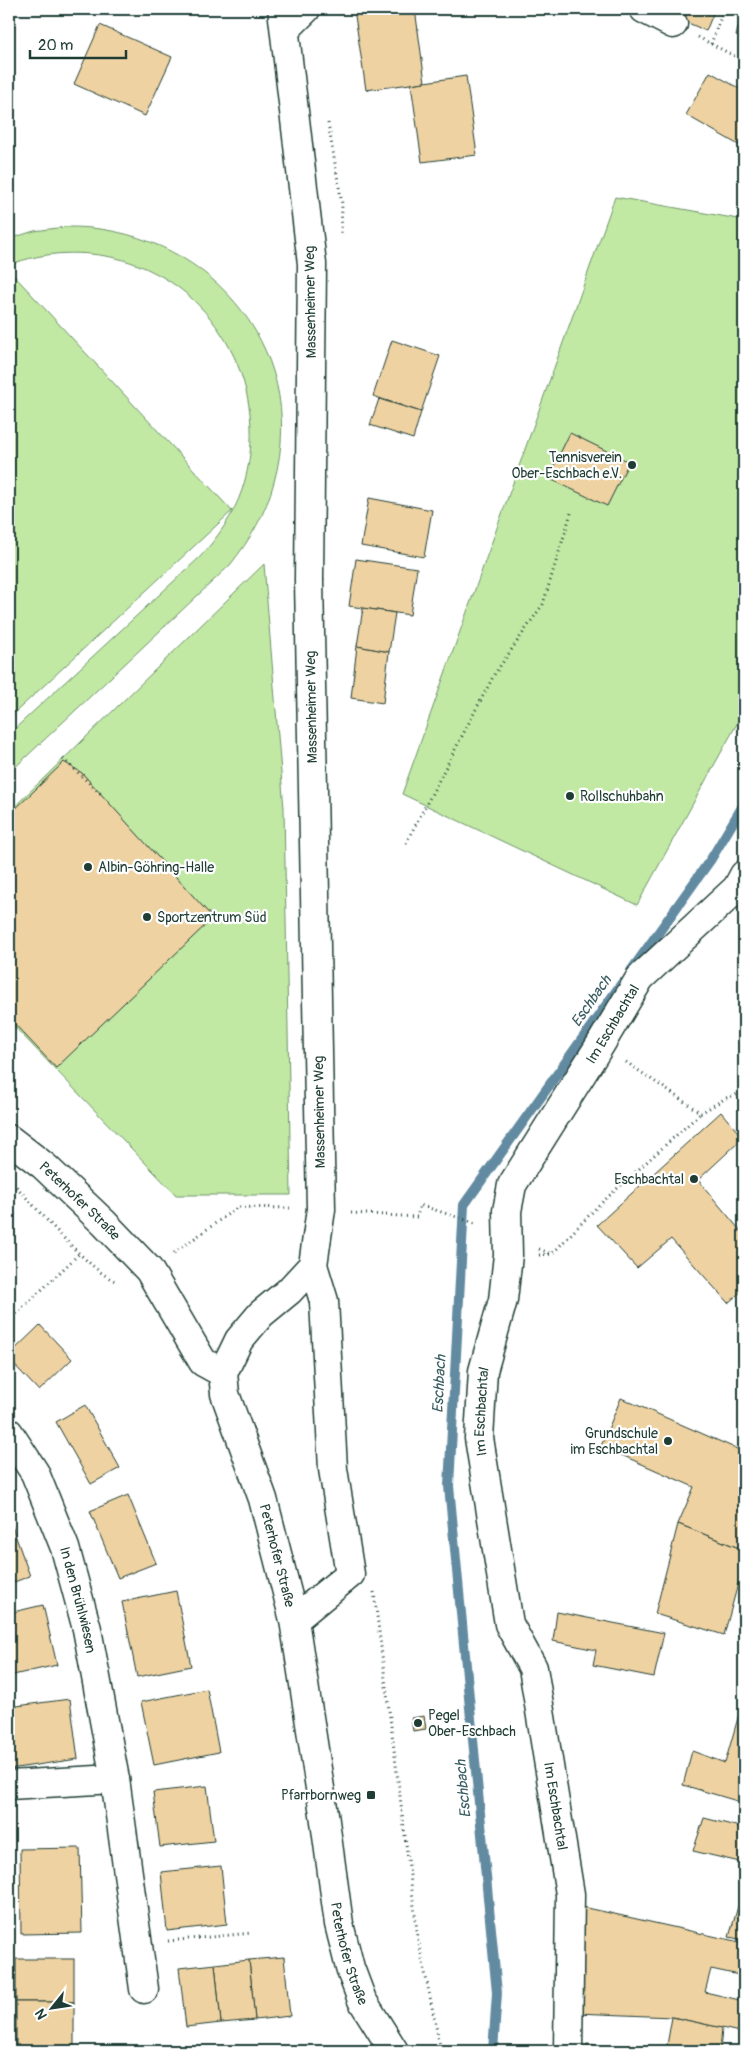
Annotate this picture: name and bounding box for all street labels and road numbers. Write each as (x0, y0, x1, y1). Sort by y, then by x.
street label: Massenheimer Weg (301, 246, 320, 358)
street label: Massenheimer Weg (302, 651, 321, 763)
street label: Im Eschbachtal (582, 982, 643, 1067)
street label: Massenheimer Weg (310, 1056, 329, 1168)
street label: Peterhofer Straße (35, 1158, 124, 1244)
street label: Im Eschbachtal (471, 1365, 493, 1457)
street label: Peterhofer Straße (256, 1502, 298, 1609)
street label: In den Brühlwiesen (56, 1545, 99, 1655)
street label: Im Eschbachtal (540, 1761, 571, 1851)
street label: Peterhofer Straße (327, 1901, 371, 2009)

